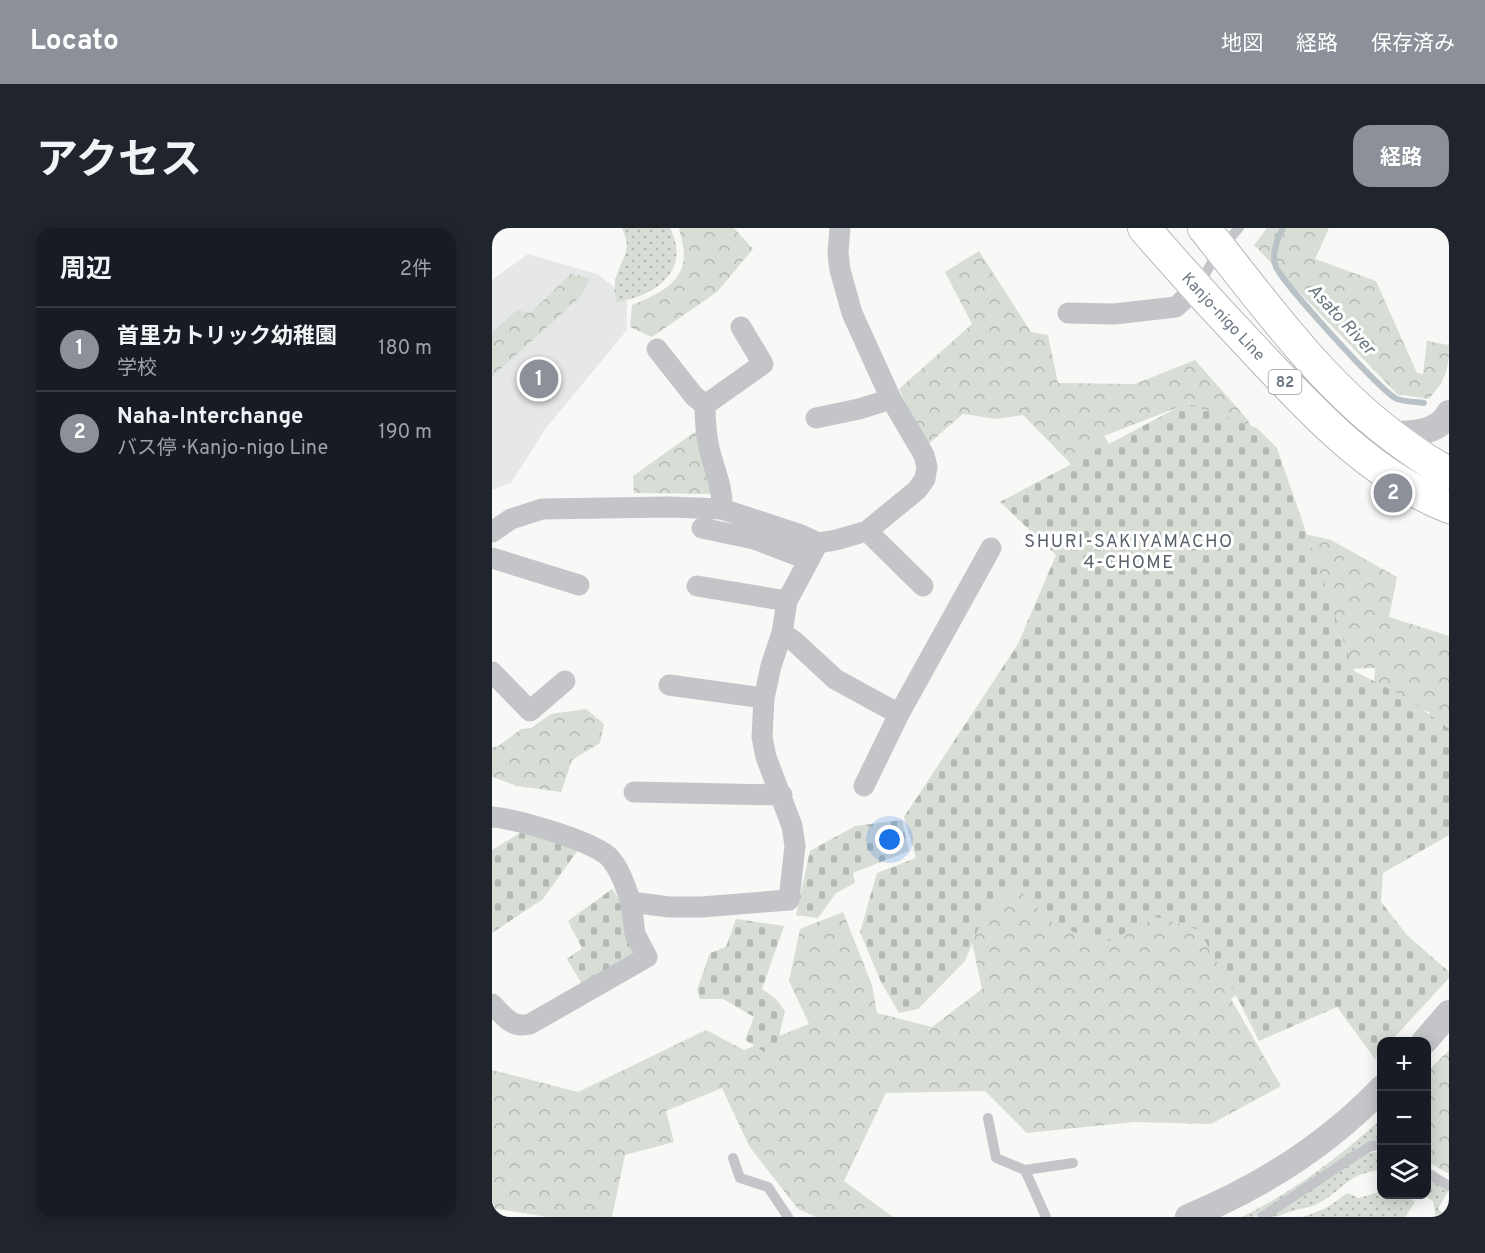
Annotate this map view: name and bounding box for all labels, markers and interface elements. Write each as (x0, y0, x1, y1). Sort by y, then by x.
text: Locato (30, 24, 119, 60)
text: 地図 (1221, 31, 1263, 58)
text: 経路 (1296, 31, 1338, 58)
text: 保存済み (1371, 31, 1455, 58)
button: 経路 (1353, 125, 1449, 187)
text: アクセス (36, 136, 202, 189)
text: 周辺 (60, 254, 112, 287)
text: 2件 (400, 257, 432, 283)
street label: Kanjo-nigo Line (1177, 269, 1269, 366)
water label: Asato River (1302, 280, 1381, 362)
text: 首里カトリック幼稚園 (117, 324, 337, 351)
text: 1 (76, 336, 84, 362)
text: 180 m (378, 336, 432, 362)
text: 学校 (117, 356, 157, 382)
pin: 1 (520, 356, 558, 402)
road number: 82 (1268, 370, 1302, 394)
text: Naha-Interchange (117, 404, 303, 431)
text: 2 (73, 420, 86, 446)
text: 190 m (378, 420, 432, 446)
text: バス停 · Kanjo-nigo Line (117, 436, 328, 462)
pin: 2 (1374, 470, 1412, 516)
district label: SHURI-SAKIYAMACHO 4-CHOME (1024, 531, 1234, 575)
your location (875, 825, 904, 854)
map controls (1377, 1037, 1431, 1199)
button: + (1377, 1037, 1431, 1091)
button: − (1377, 1091, 1431, 1145)
button: layers (1377, 1145, 1431, 1199)

